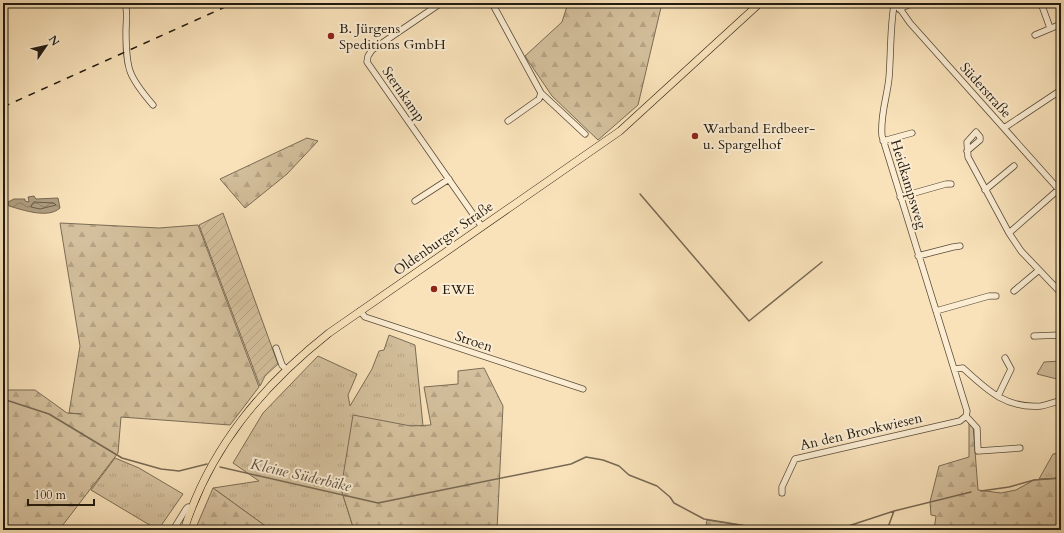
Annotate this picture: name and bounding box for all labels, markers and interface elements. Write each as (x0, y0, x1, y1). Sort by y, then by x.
place label: B. Jürgens Speditions GmbH (339, 19, 446, 54)
north arrow (26, 26, 66, 66)
marker: B. Jürgens Speditions GmbH (326, 31, 336, 41)
text: N (45, 33, 63, 49)
street label: Süderstraße (956, 59, 1016, 122)
street label: Sternkamp (378, 63, 430, 126)
place label: Warband Erdbeer- u. Spargelhof (702, 119, 815, 154)
marker: Warband Erdbeer- u. Spargelhof (690, 131, 700, 141)
street label: Heidkampsweg (886, 137, 931, 231)
street label: Oldenburger Straße (389, 197, 497, 280)
place label: EWE (442, 280, 475, 299)
marker: EWE (429, 284, 439, 294)
street label: Stroen (453, 327, 495, 356)
street label: An den Brookwiesen (798, 408, 924, 455)
water label: Kleine Süderbäke (249, 454, 354, 496)
scale bar (28, 481, 94, 507)
text: 100 m (34, 487, 67, 503)

